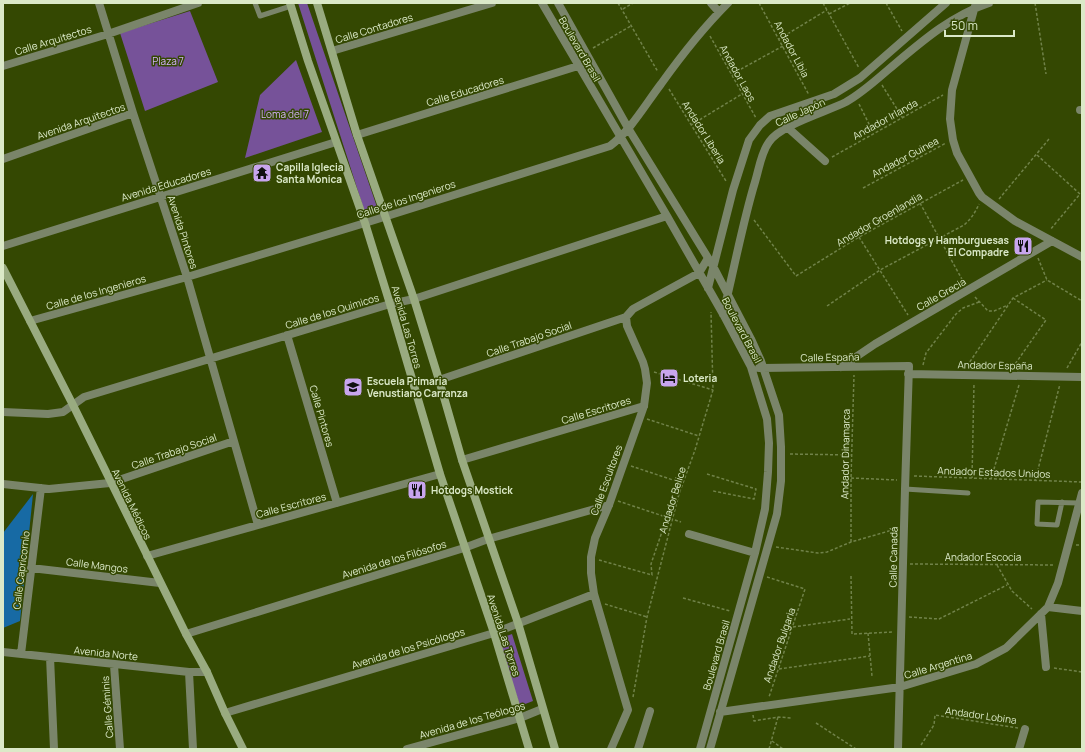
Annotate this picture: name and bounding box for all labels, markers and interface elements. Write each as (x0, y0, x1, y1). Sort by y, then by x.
street label: Calle Contadores (334, 10, 414, 46)
scale bar (945, 12, 1014, 38)
street label: Boulevard Brasil (556, 14, 604, 84)
text: 50 m (951, 17, 978, 34)
street label: Andador Libia (771, 18, 813, 80)
street label: Calle Arquitectos (13, 22, 93, 58)
street label: Andador Laos (717, 42, 759, 104)
park label: Plaza 7 (152, 54, 184, 68)
street label: Calle Educadores (425, 73, 505, 109)
street label: Calle Japón (773, 94, 827, 130)
street label: Andador Irlanda (850, 95, 920, 143)
street label: Andador Liberia (679, 98, 729, 166)
street label: Avenida Arquitectos (35, 99, 127, 143)
park label: Loma del 7 (261, 107, 309, 121)
street label: Andador Guinea (869, 134, 941, 180)
place label: Capilla Iglecia Santa Monica (276, 160, 344, 186)
temple icon: Capilla Iglecia Santa Monica (251, 162, 273, 184)
street label: Avenida Educadores (119, 164, 213, 204)
street label: Calle de los Ingenieros (355, 176, 457, 222)
street label: Andador Groenlandia (834, 189, 924, 249)
street label: Avenida Pintores (164, 193, 202, 271)
place label: Hotdogs y Hamburguesas El Compadre (885, 233, 1010, 259)
restaurant icon: Hotdogs y Hamburguesas El Compadre (1012, 235, 1034, 257)
street label: Calle de los Ingenieros (45, 271, 147, 313)
street label: Calle Grecia (914, 274, 968, 314)
street label: Avenida Las Torres (388, 284, 426, 370)
street label: Calle de los Químicos (283, 290, 381, 332)
street label: Boulevard Brasil (719, 295, 765, 365)
street label: Calle Trabajo Social (485, 318, 573, 360)
street label: Calle España (800, 349, 860, 365)
street label: Andador España (957, 357, 1033, 373)
hotel icon: Loteria (658, 367, 680, 389)
place label: Loteria (683, 371, 717, 385)
place label: Escuela Primaria Venustiano Carranza (367, 374, 468, 400)
school or university icon: Escuela Primaria Venustiano Carranza (342, 376, 364, 398)
street label: Calle Pintores (306, 383, 338, 449)
street label: Calle Escritores (560, 393, 632, 427)
street label: Andador Dinamarca (837, 409, 853, 499)
street label: Calle Trabajo Social (130, 430, 218, 472)
street label: Calle Escultores (587, 443, 625, 517)
street label: Andador Estados Unidos (937, 463, 1051, 481)
street label: Andador Belice (655, 465, 689, 535)
street label: Avenida Médicos (109, 466, 155, 542)
restaurant icon: Hotdogs Mostick (406, 479, 428, 501)
place label: Hotdogs Mostick (431, 483, 513, 497)
street label: Calle Escritores (254, 489, 328, 521)
street label: Calle Canadá (885, 526, 901, 588)
street label: Calle Capricornio (9, 530, 33, 610)
street label: Avenida de los Filósofos (340, 536, 448, 582)
street label: Andador Escocia (945, 550, 1021, 564)
street label: Calle Mangos (65, 554, 129, 576)
street label: Avenida Las Torres (484, 592, 524, 678)
street label: Andador Bulgaria (760, 606, 798, 684)
street label: Boulevard Brasil (699, 618, 733, 692)
street label: Avenida de los Psicólogos (350, 624, 466, 672)
street label: Avenida Norte (73, 643, 139, 663)
street label: Calle Argentina (902, 648, 974, 682)
street label: Calle Géminis (98, 675, 116, 739)
street label: Avenida de los Teólogos (417, 698, 527, 742)
street label: Andador Lobina (944, 703, 1018, 727)

